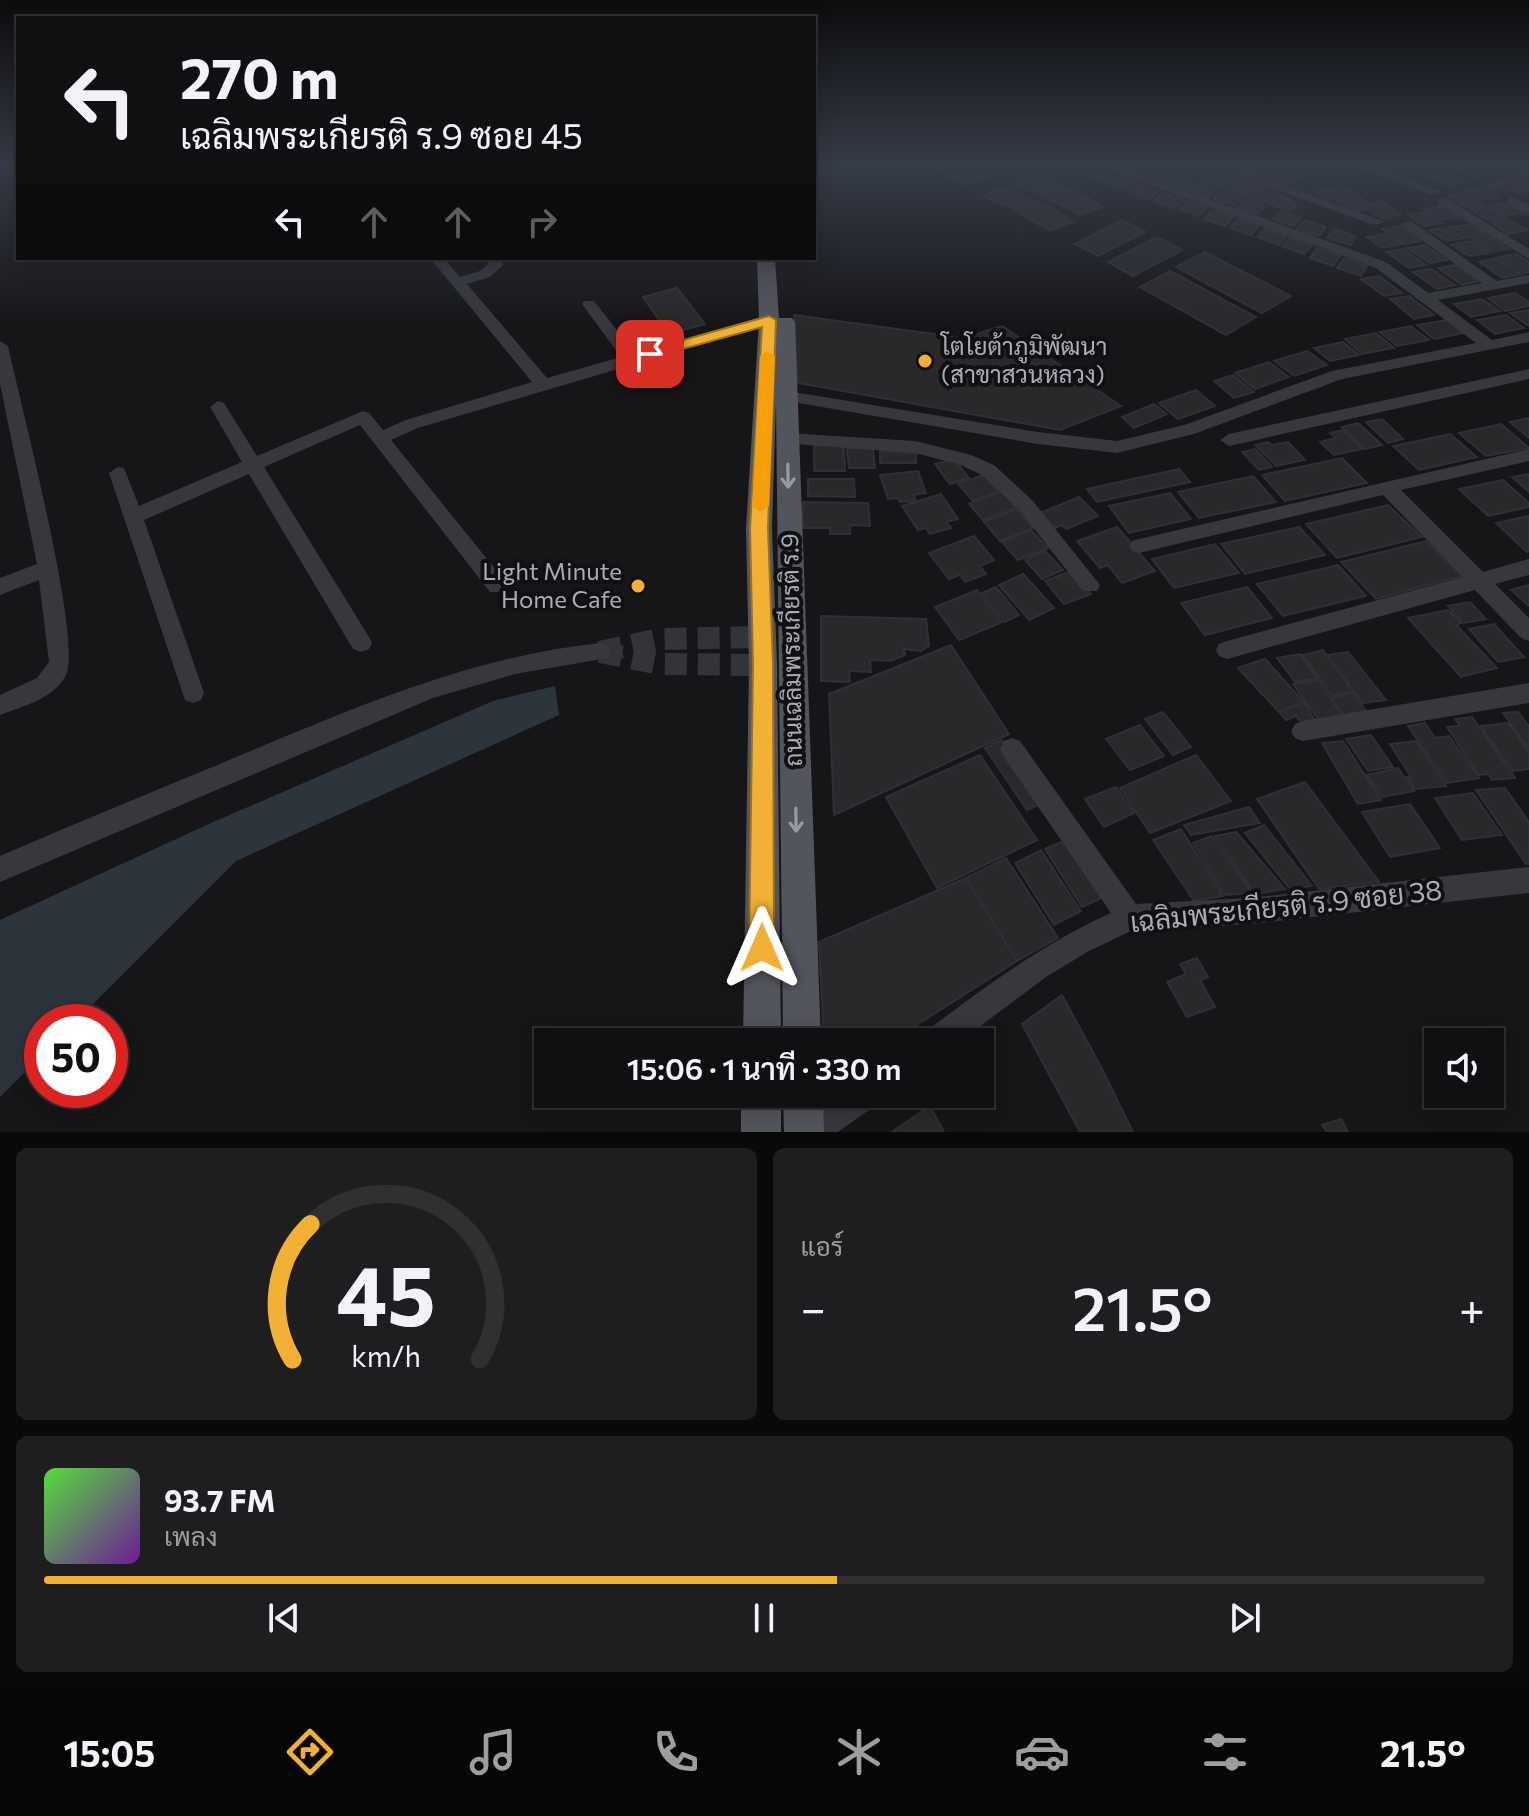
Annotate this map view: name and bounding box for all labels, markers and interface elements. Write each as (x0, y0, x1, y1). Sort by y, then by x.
text: 270 m (180, 42, 339, 111)
icon: left (48, 48, 152, 152)
text: เฉลิมพระเกียรติ ร.9 ซอย 45 (180, 112, 583, 156)
icon: left (268, 200, 312, 244)
icon: ahead (352, 200, 396, 244)
icon: ahead (436, 200, 480, 244)
icon: right (520, 200, 564, 244)
pin (616, 320, 684, 388)
place label: โตโยต้าภูมิพัฒนา (สาขาสวนหลวง) (939, 331, 1107, 388)
icon: arrive (628, 332, 672, 376)
marker: โตโยต้าภูมิพัฒนา (สาขาสวนหลวง) (916, 352, 934, 370)
one-way arrow (781, 462, 796, 489)
street label: ถนนเฉลิมพระเกียรติ ร.9 (774, 533, 807, 767)
place label: Light Minute Home Cafe (482, 556, 622, 613)
marker: Light Minute Home Cafe (629, 577, 647, 595)
one-way arrow (789, 806, 804, 833)
street label: เฉลิมพระเกียรติ ร.9 ซอย 38 (1128, 872, 1444, 938)
position arrow (720, 906, 804, 990)
speed limit sign: 50 (24, 1004, 128, 1108)
map controls (1424, 1028, 1504, 1108)
button: sound (1424, 1028, 1504, 1108)
text: 15:06 · 1 นาที · 330 m (627, 1049, 901, 1086)
text: แอร์ (801, 1230, 843, 1261)
text: 45 (336, 1241, 436, 1343)
text: 21.5° (1072, 1270, 1212, 1343)
text: − (801, 1280, 826, 1334)
text: + (1459, 1280, 1485, 1334)
text: km/h (351, 1338, 421, 1373)
text: 93.7 FM (164, 1481, 275, 1518)
text: เพลง (164, 1520, 218, 1551)
icon: previous (262, 1596, 306, 1640)
icon: pause (742, 1596, 786, 1640)
icon: next (1223, 1596, 1267, 1640)
icon: directions (282, 1724, 338, 1780)
icon: music (465, 1724, 521, 1780)
icon: phone (648, 1724, 704, 1780)
icon: climate (831, 1724, 887, 1780)
icon: car (1014, 1724, 1070, 1780)
icon: filters (1197, 1724, 1253, 1780)
text: 15:05 (63, 1730, 155, 1774)
text: 21.5° (1380, 1730, 1465, 1774)

